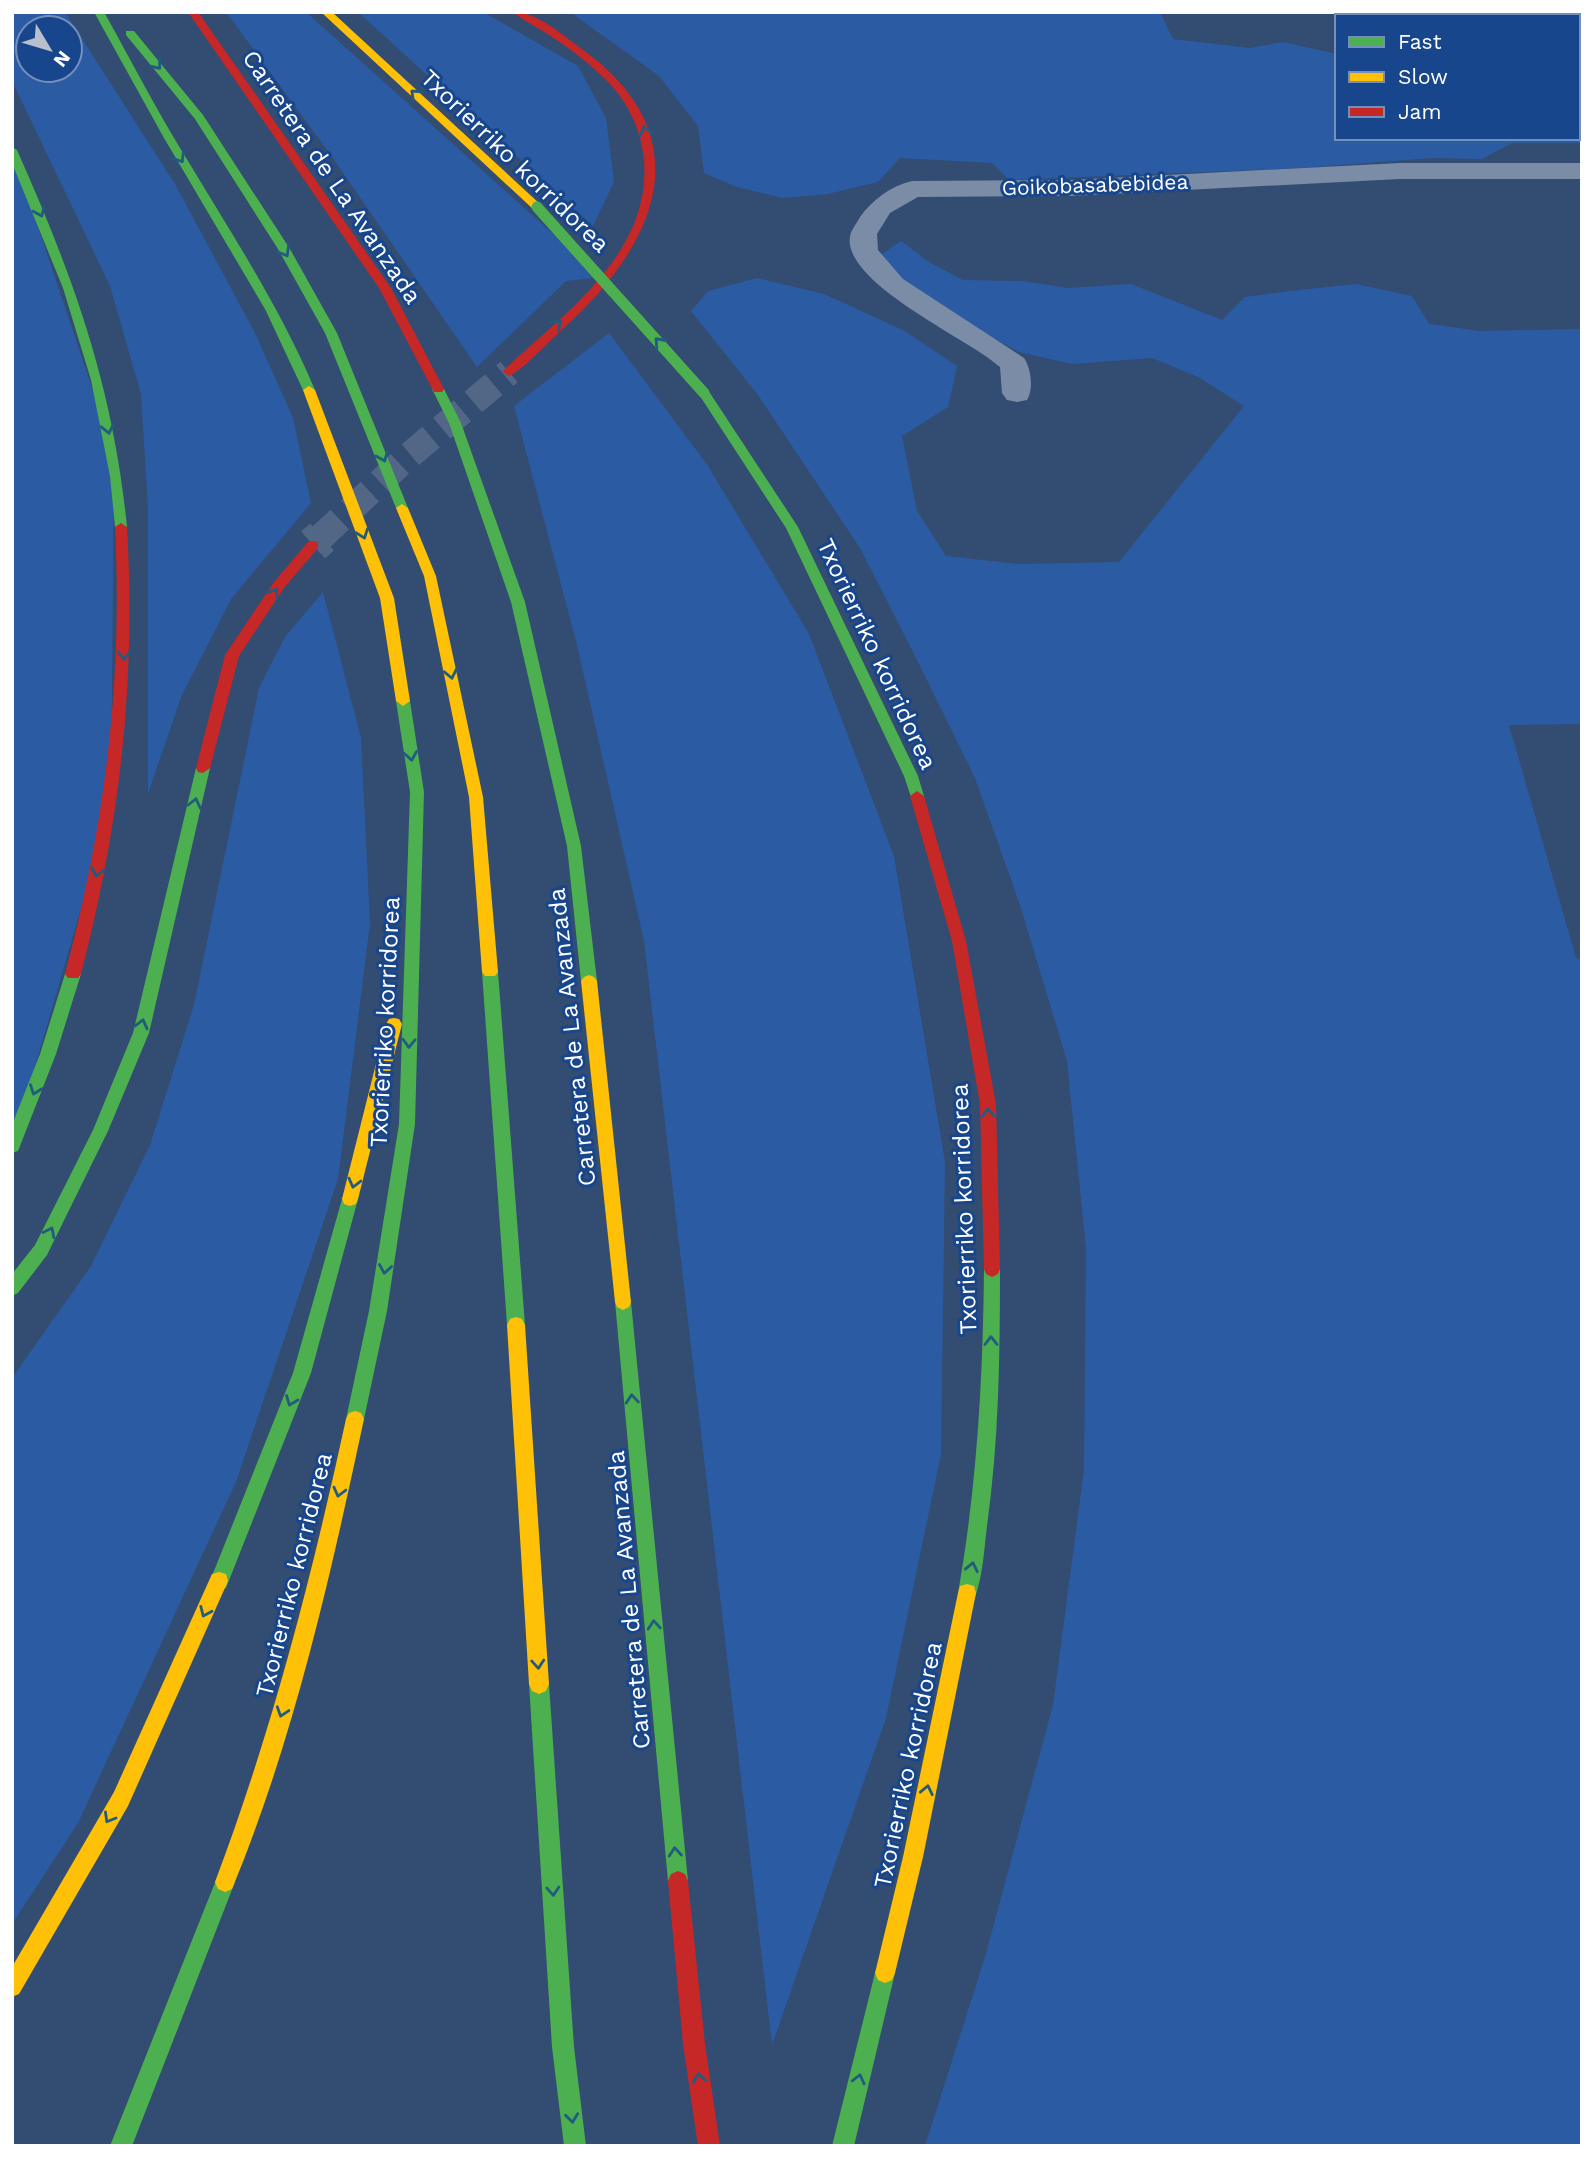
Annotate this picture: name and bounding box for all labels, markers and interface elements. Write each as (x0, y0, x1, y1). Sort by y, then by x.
north arrow (14, 14, 84, 84)
legend (1335, 14, 1580, 140)
text: Fast (1398, 29, 1442, 54)
street label: Carretera de La Avanzada (237, 45, 427, 309)
text: N (49, 47, 75, 72)
one-way arrow (148, 58, 161, 70)
street label: Txorierriko korridorea (415, 64, 615, 258)
text: Slow (1398, 64, 1448, 89)
one-way arrow (410, 90, 423, 103)
text: Jam (1398, 99, 1441, 124)
one-way arrow (639, 125, 653, 137)
one-way arrow (171, 150, 184, 163)
street label: Goikobasabebidea (1001, 169, 1189, 200)
one-way arrow (32, 205, 46, 217)
one-way arrow (277, 245, 290, 258)
one-way arrow (549, 320, 562, 332)
one-way arrow (655, 337, 667, 350)
one-way arrow (100, 423, 115, 435)
one-way arrow (375, 451, 389, 463)
one-way arrow (355, 528, 369, 540)
street label: Txorierriko korridorea (811, 534, 943, 774)
one-way arrow (266, 588, 278, 601)
one-way arrow (116, 650, 132, 661)
one-way arrow (442, 668, 457, 680)
one-way arrow (403, 750, 418, 762)
one-way arrow (186, 797, 201, 809)
one-way arrow (91, 866, 106, 878)
street label: Carretera de La Avanzada (542, 887, 602, 1187)
street label: Txorierriko korridorea (364, 896, 406, 1148)
one-way arrow (134, 1018, 148, 1030)
one-way arrow (402, 1038, 417, 1049)
one-way arrow (29, 1083, 43, 1096)
street label: Txorierriko korridorea (946, 1083, 982, 1335)
one-way arrow (980, 1108, 995, 1119)
one-way arrow (348, 1177, 362, 1189)
one-way arrow (41, 1227, 55, 1239)
one-way arrow (378, 1263, 393, 1275)
one-way arrow (983, 1335, 999, 1345)
one-way arrow (625, 1393, 640, 1404)
one-way arrow (285, 1395, 299, 1407)
street label: Txorierriko korridorea (250, 1450, 338, 1700)
street label: Carretera de La Avanzada (602, 1450, 656, 1750)
one-way arrow (333, 1486, 348, 1498)
one-way arrow (964, 1561, 979, 1573)
one-way arrow (199, 1605, 213, 1618)
one-way arrow (647, 1620, 662, 1631)
street label: Txorierriko korridorea (868, 1639, 948, 1891)
one-way arrow (530, 1659, 545, 1670)
one-way arrow (276, 1706, 291, 1718)
one-way arrow (918, 1784, 933, 1796)
one-way arrow (104, 1811, 117, 1824)
one-way arrow (668, 1846, 683, 1858)
one-way arrow (545, 1886, 560, 1897)
one-way arrow (691, 2072, 706, 2084)
one-way arrow (851, 2074, 865, 2086)
one-way arrow (564, 2112, 579, 2124)

